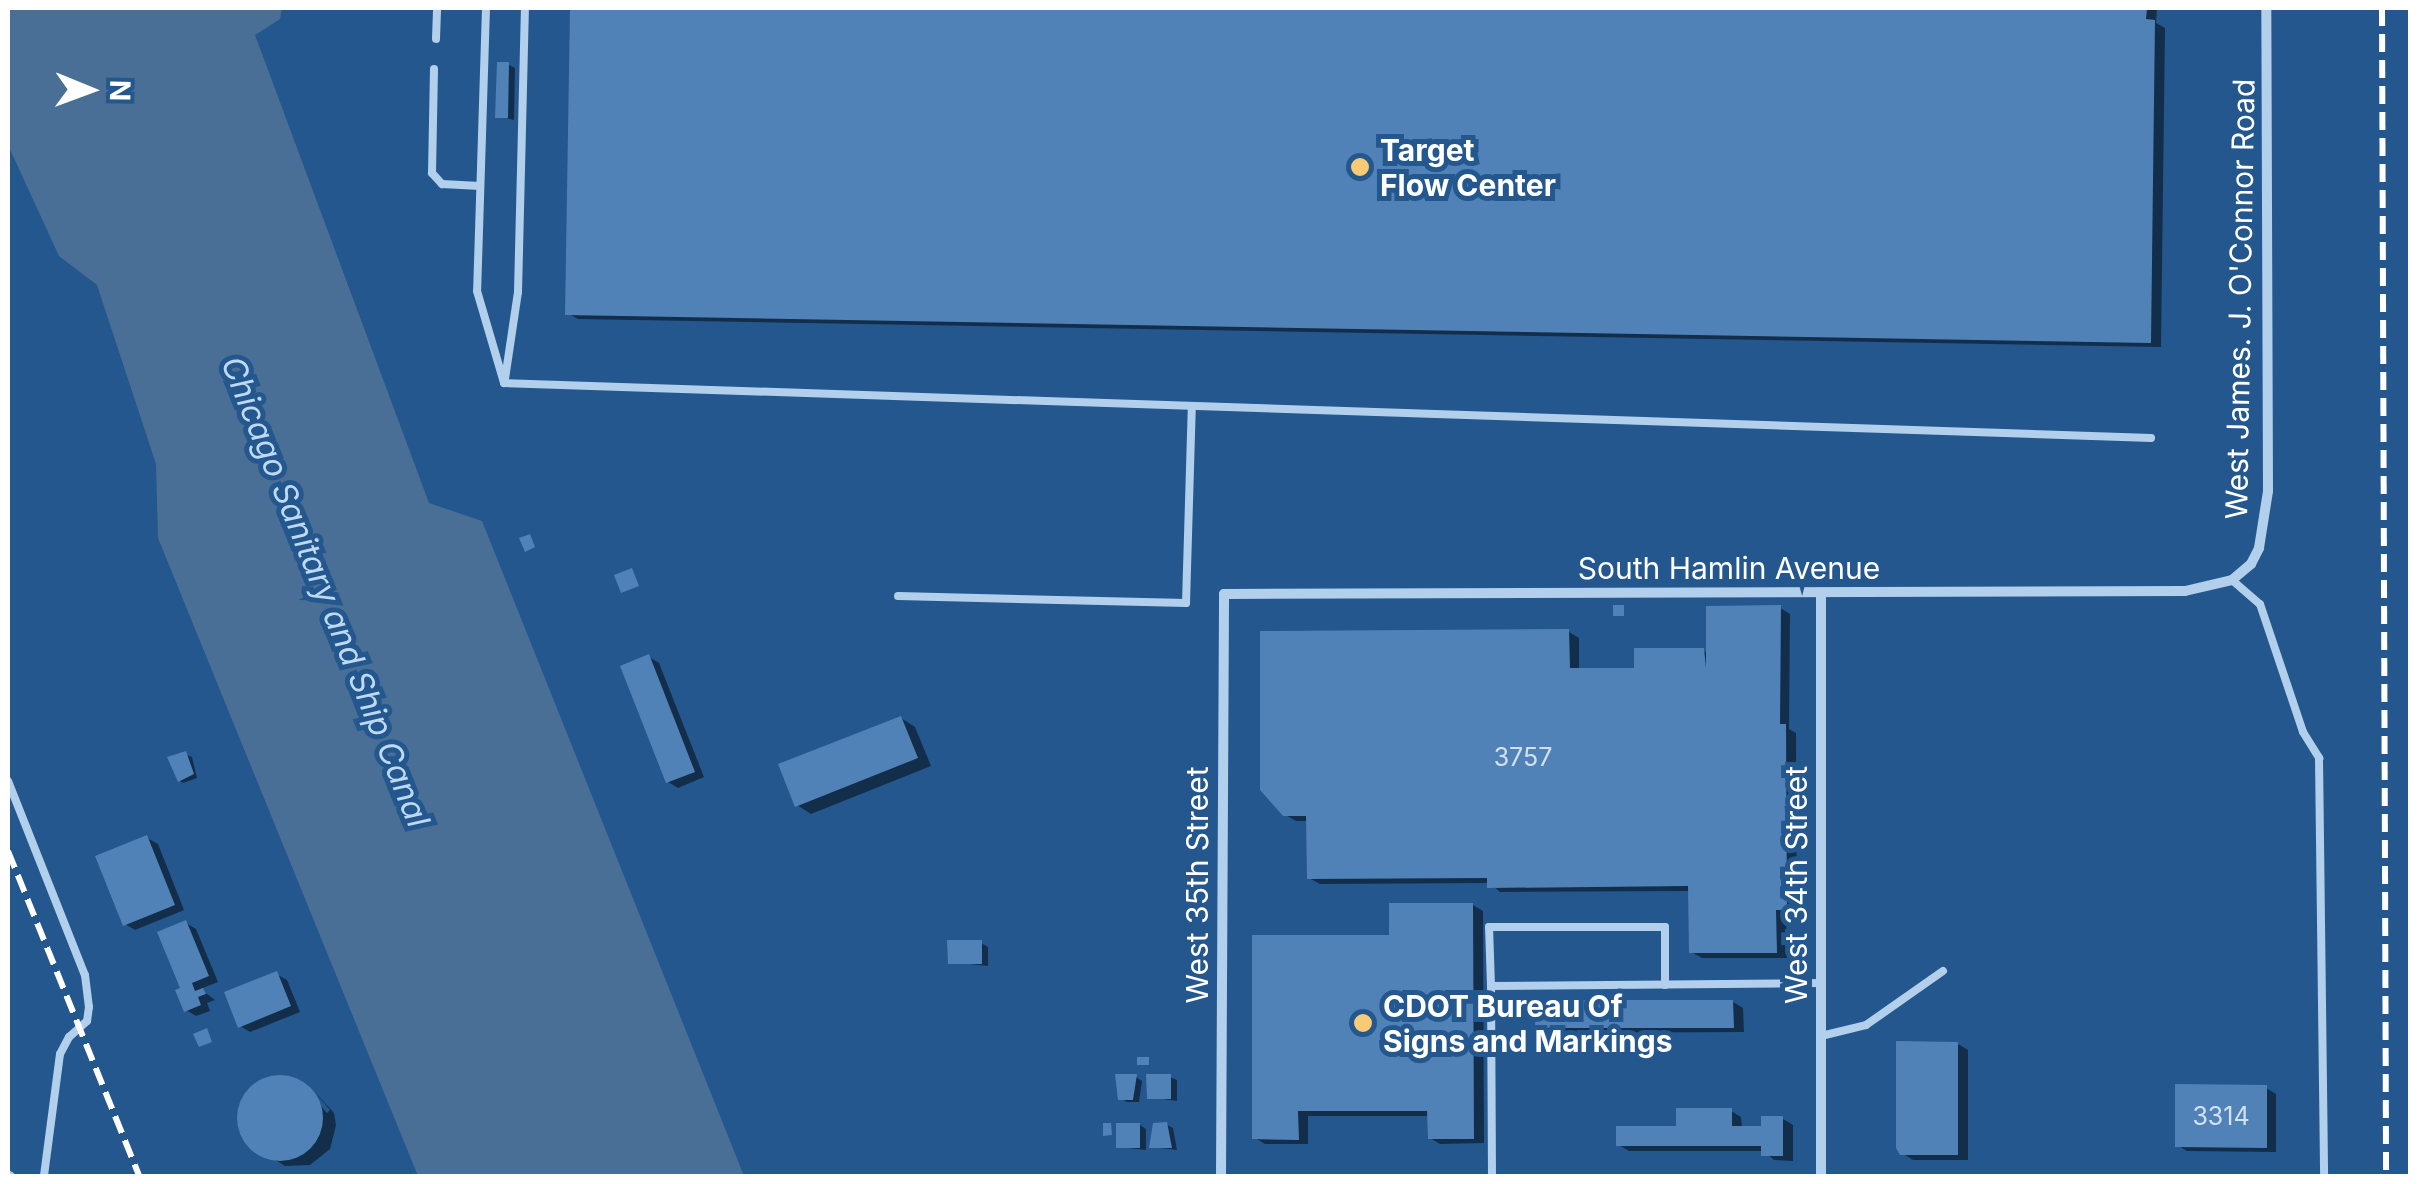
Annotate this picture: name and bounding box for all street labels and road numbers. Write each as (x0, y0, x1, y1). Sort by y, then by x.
street label: West James. J. O'Connor Road (2218, 78, 2262, 520)
street label: South Hamlin Avenue (1578, 550, 1880, 586)
street label: West 35th Street (1179, 766, 1215, 1004)
street label: West 34th Street (1778, 766, 1814, 1004)

